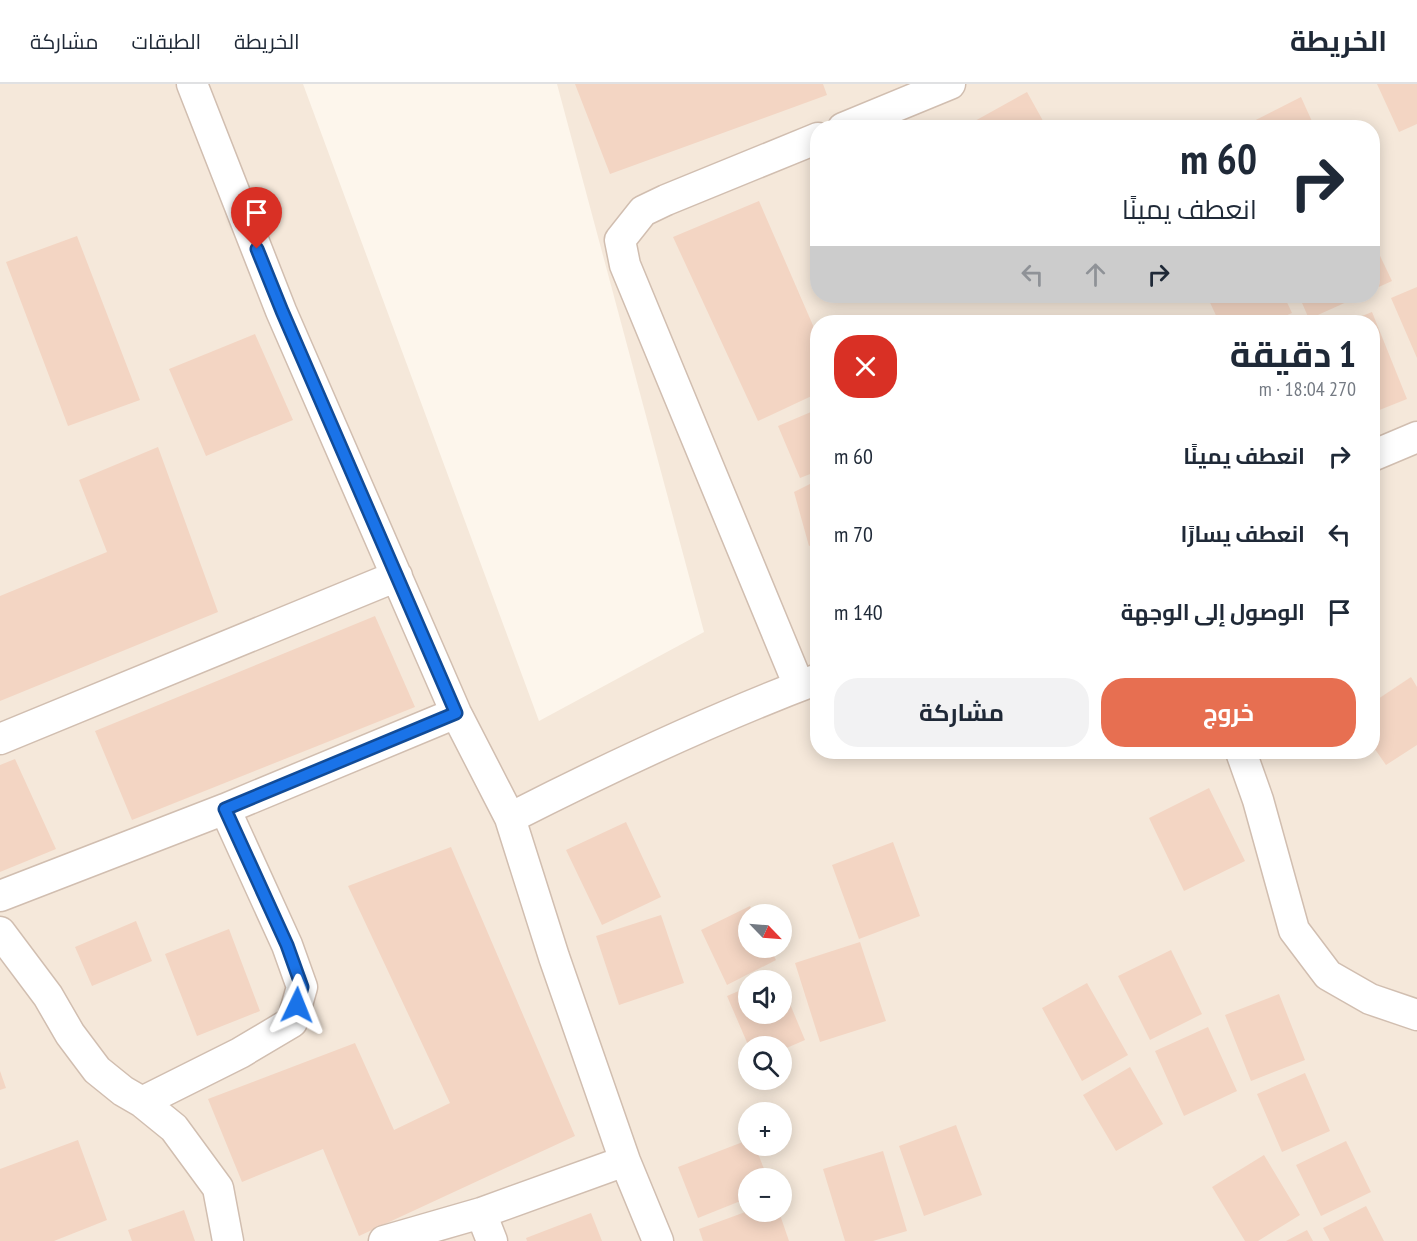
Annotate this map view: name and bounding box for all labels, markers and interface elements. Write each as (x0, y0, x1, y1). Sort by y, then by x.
text: الخريطة (1290, 22, 1387, 59)
text: مشاركة (30, 28, 99, 55)
text: الطبقات (132, 28, 201, 55)
text: الخريطة (234, 28, 300, 55)
text: 60 m (1180, 131, 1257, 186)
icon: right (1278, 144, 1356, 222)
pin (231, 187, 282, 249)
text: انعطف يمينًا (1122, 192, 1257, 226)
icon: arrive (240, 196, 273, 229)
icon: left (1016, 258, 1049, 291)
icon: ahead (1079, 258, 1112, 291)
icon: right (1142, 258, 1175, 291)
text: 1 دقيقة (1230, 330, 1356, 377)
button: close (834, 335, 897, 398)
text: 270 m · 18:04 (1259, 376, 1356, 402)
icon: right (1323, 440, 1356, 473)
text: 60 m (834, 442, 873, 470)
text: انعطف يمينًا (1183, 442, 1305, 470)
icon: left (1323, 518, 1356, 551)
text: 70 m (834, 520, 873, 548)
text: انعطف يسارًا (1181, 520, 1305, 548)
icon: arrive (1323, 596, 1356, 629)
text: 140 m (834, 598, 883, 626)
text: الوصول إلى الوجهة (1121, 598, 1305, 626)
button: مشاركة (834, 678, 1089, 747)
button: خروج (1101, 678, 1356, 747)
north arrow (738, 904, 792, 958)
map controls (738, 904, 792, 1222)
button: sound (738, 970, 792, 1024)
position arrow (265, 973, 329, 1037)
button: search (738, 1036, 792, 1090)
button: + (738, 1102, 792, 1156)
button: − (738, 1168, 792, 1222)

